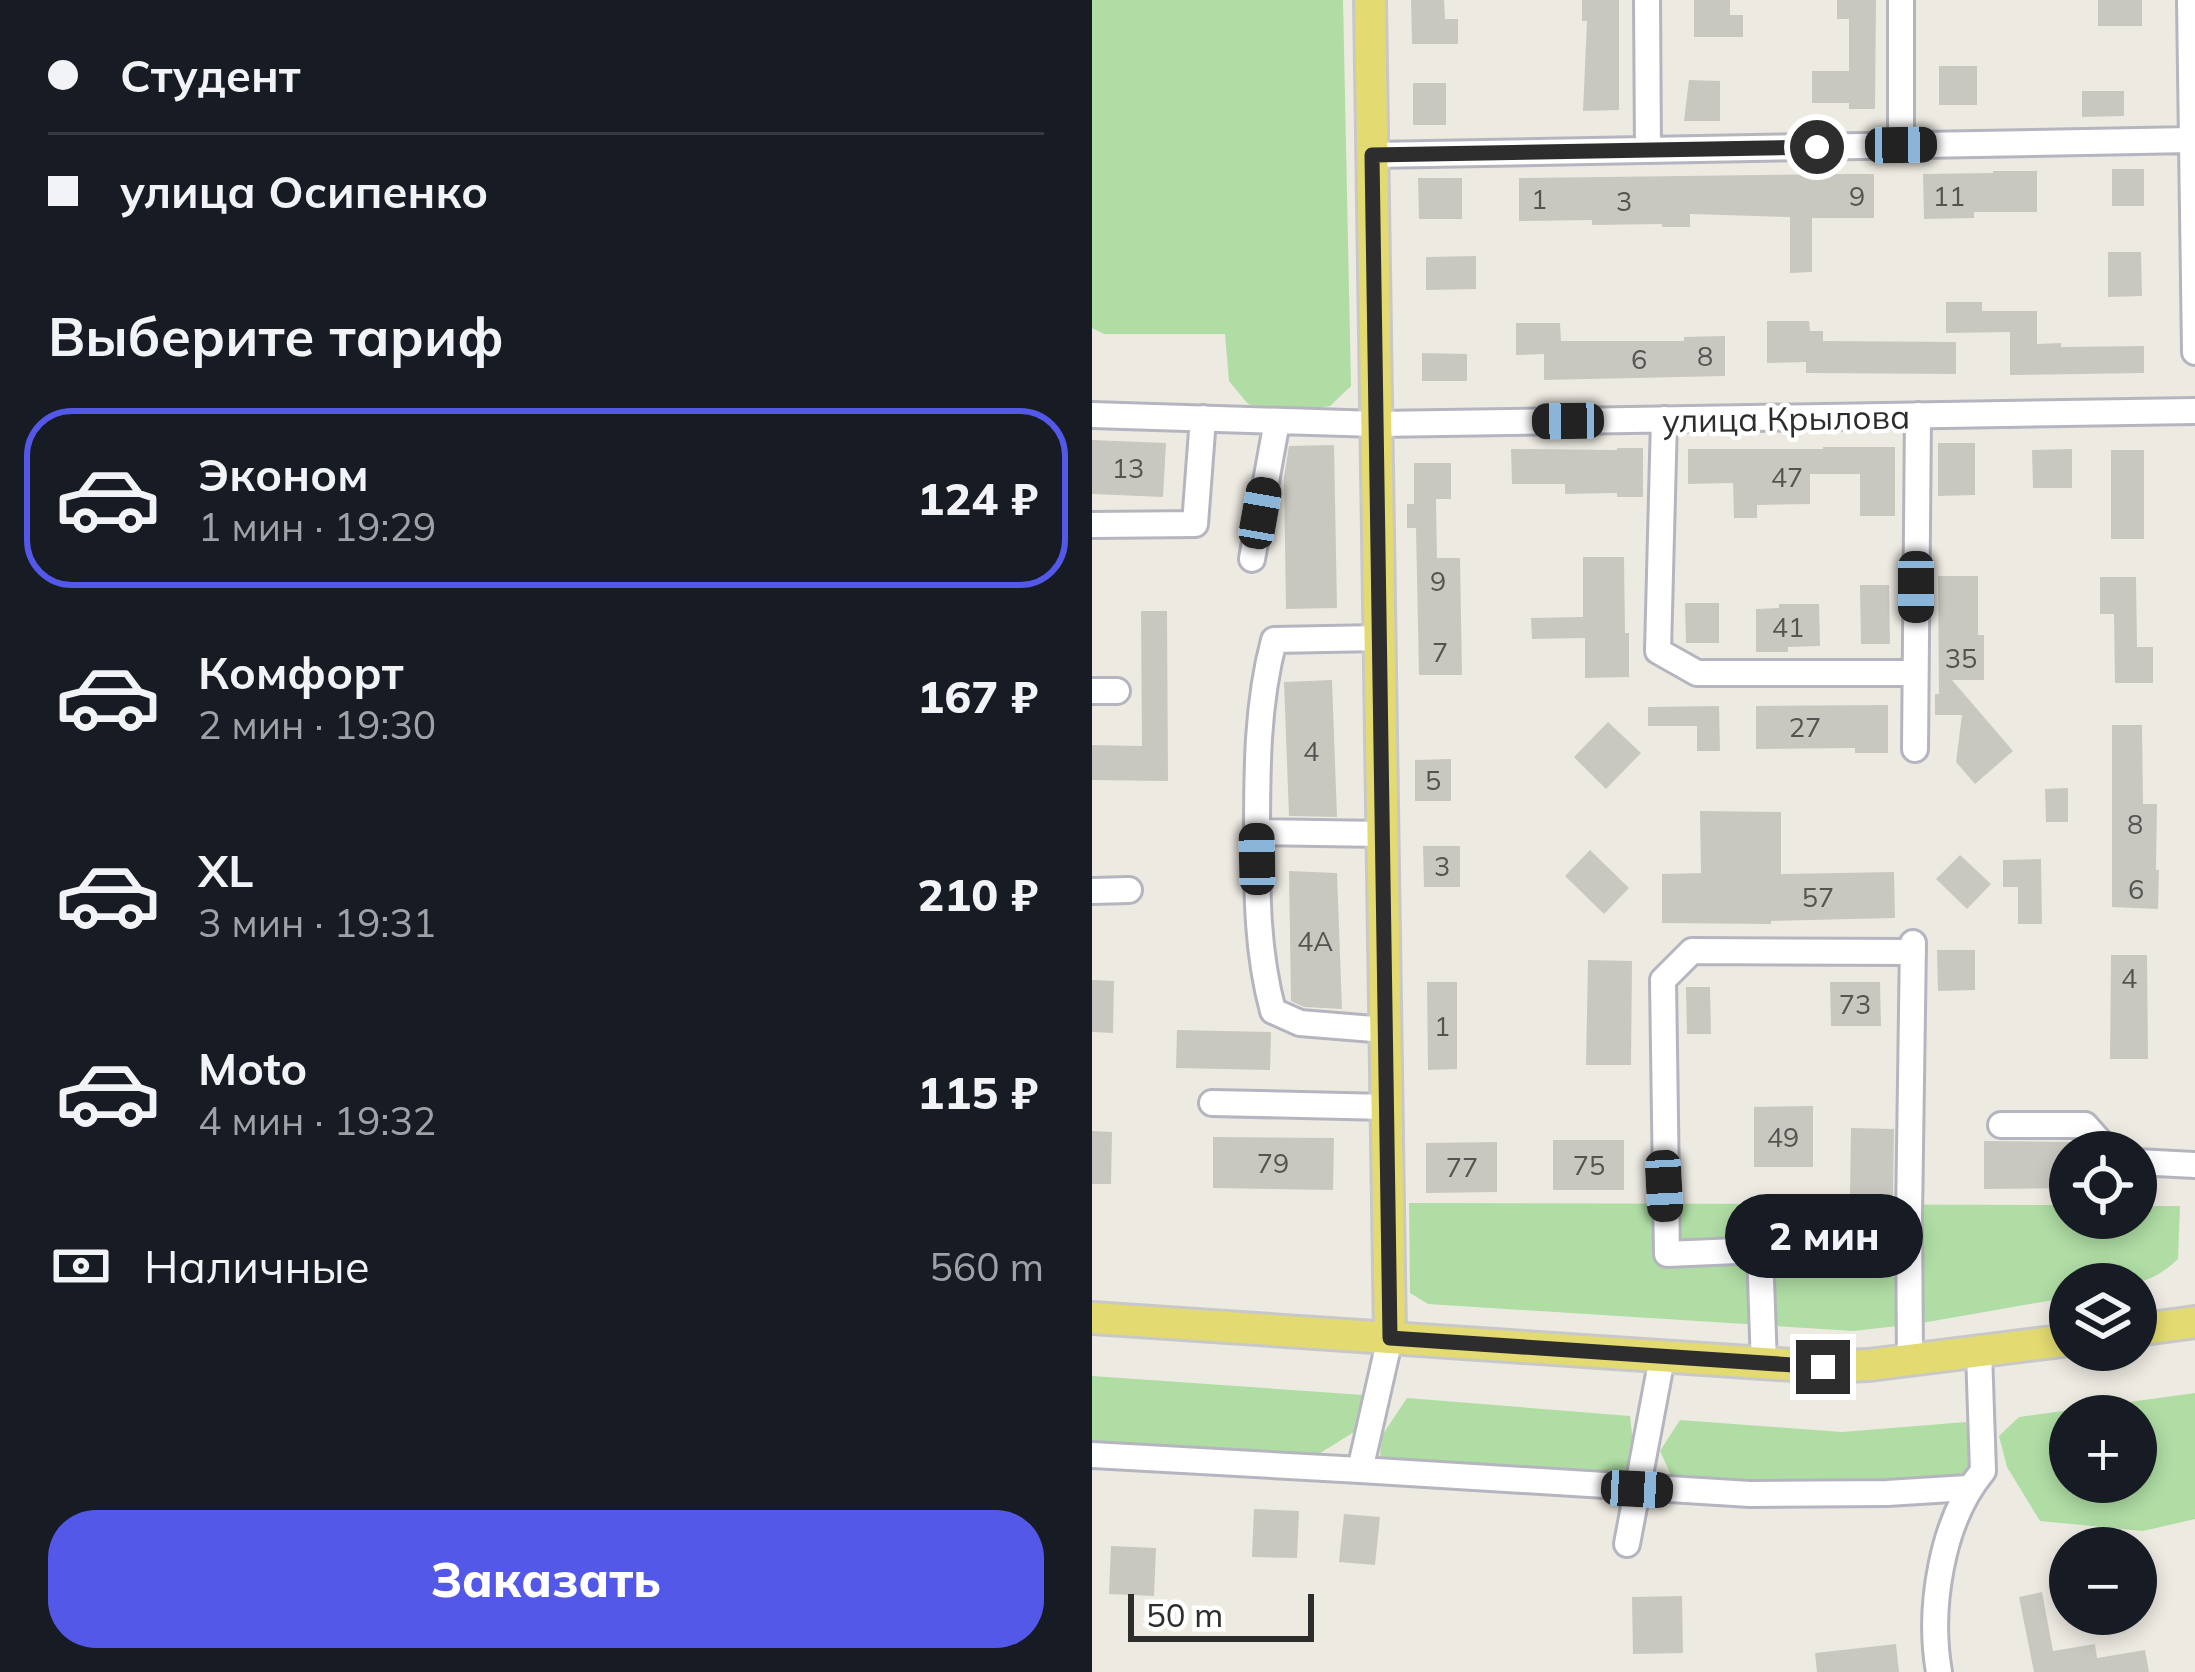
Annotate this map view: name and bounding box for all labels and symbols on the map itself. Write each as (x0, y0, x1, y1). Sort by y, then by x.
route start (1790, 120, 1844, 174)
car (1865, 126, 1937, 164)
house number: 9 (1849, 179, 1865, 213)
house number: 11 (1933, 179, 1965, 213)
house number: 1 (1531, 182, 1547, 216)
house number: 3 (1616, 184, 1632, 218)
house number: 8 (1697, 339, 1713, 373)
house number: 6 (1631, 342, 1647, 376)
street label: улица Крылова (1662, 395, 1910, 441)
car (1532, 402, 1604, 440)
house number: 13 (1112, 451, 1144, 485)
house number: 47 (1771, 460, 1803, 494)
car (1236, 474, 1284, 552)
car (1898, 551, 1934, 623)
house number: 9 (1430, 564, 1446, 598)
house number: 41 (1772, 610, 1804, 644)
house number: 7 (1432, 635, 1448, 669)
house number: 35 (1945, 641, 1977, 675)
house number: 27 (1789, 710, 1821, 744)
house number: 4 (1303, 734, 1319, 768)
house number: 5 (1425, 763, 1441, 797)
house number: 8 (2127, 807, 2143, 841)
car (1238, 823, 1276, 895)
house number: 3 (1434, 849, 1450, 883)
house number: 6 (2128, 872, 2144, 906)
house number: 57 (1802, 880, 1834, 914)
house number: 4А (1297, 924, 1333, 958)
house number: 4 (2121, 961, 2137, 995)
house number: 73 (1839, 987, 1871, 1021)
house number: 1 (1434, 1009, 1450, 1043)
house number: 49 (1767, 1120, 1799, 1154)
house number: 79 (1257, 1146, 1289, 1180)
house number: 75 (1573, 1148, 1605, 1182)
car (1644, 1149, 1684, 1223)
house number: 77 (1446, 1150, 1478, 1184)
callout: 2 мин (1724, 1193, 1922, 1277)
route end (1796, 1340, 1850, 1394)
car (1600, 1469, 1674, 1509)
scale bar (1128, 1588, 1314, 1641)

